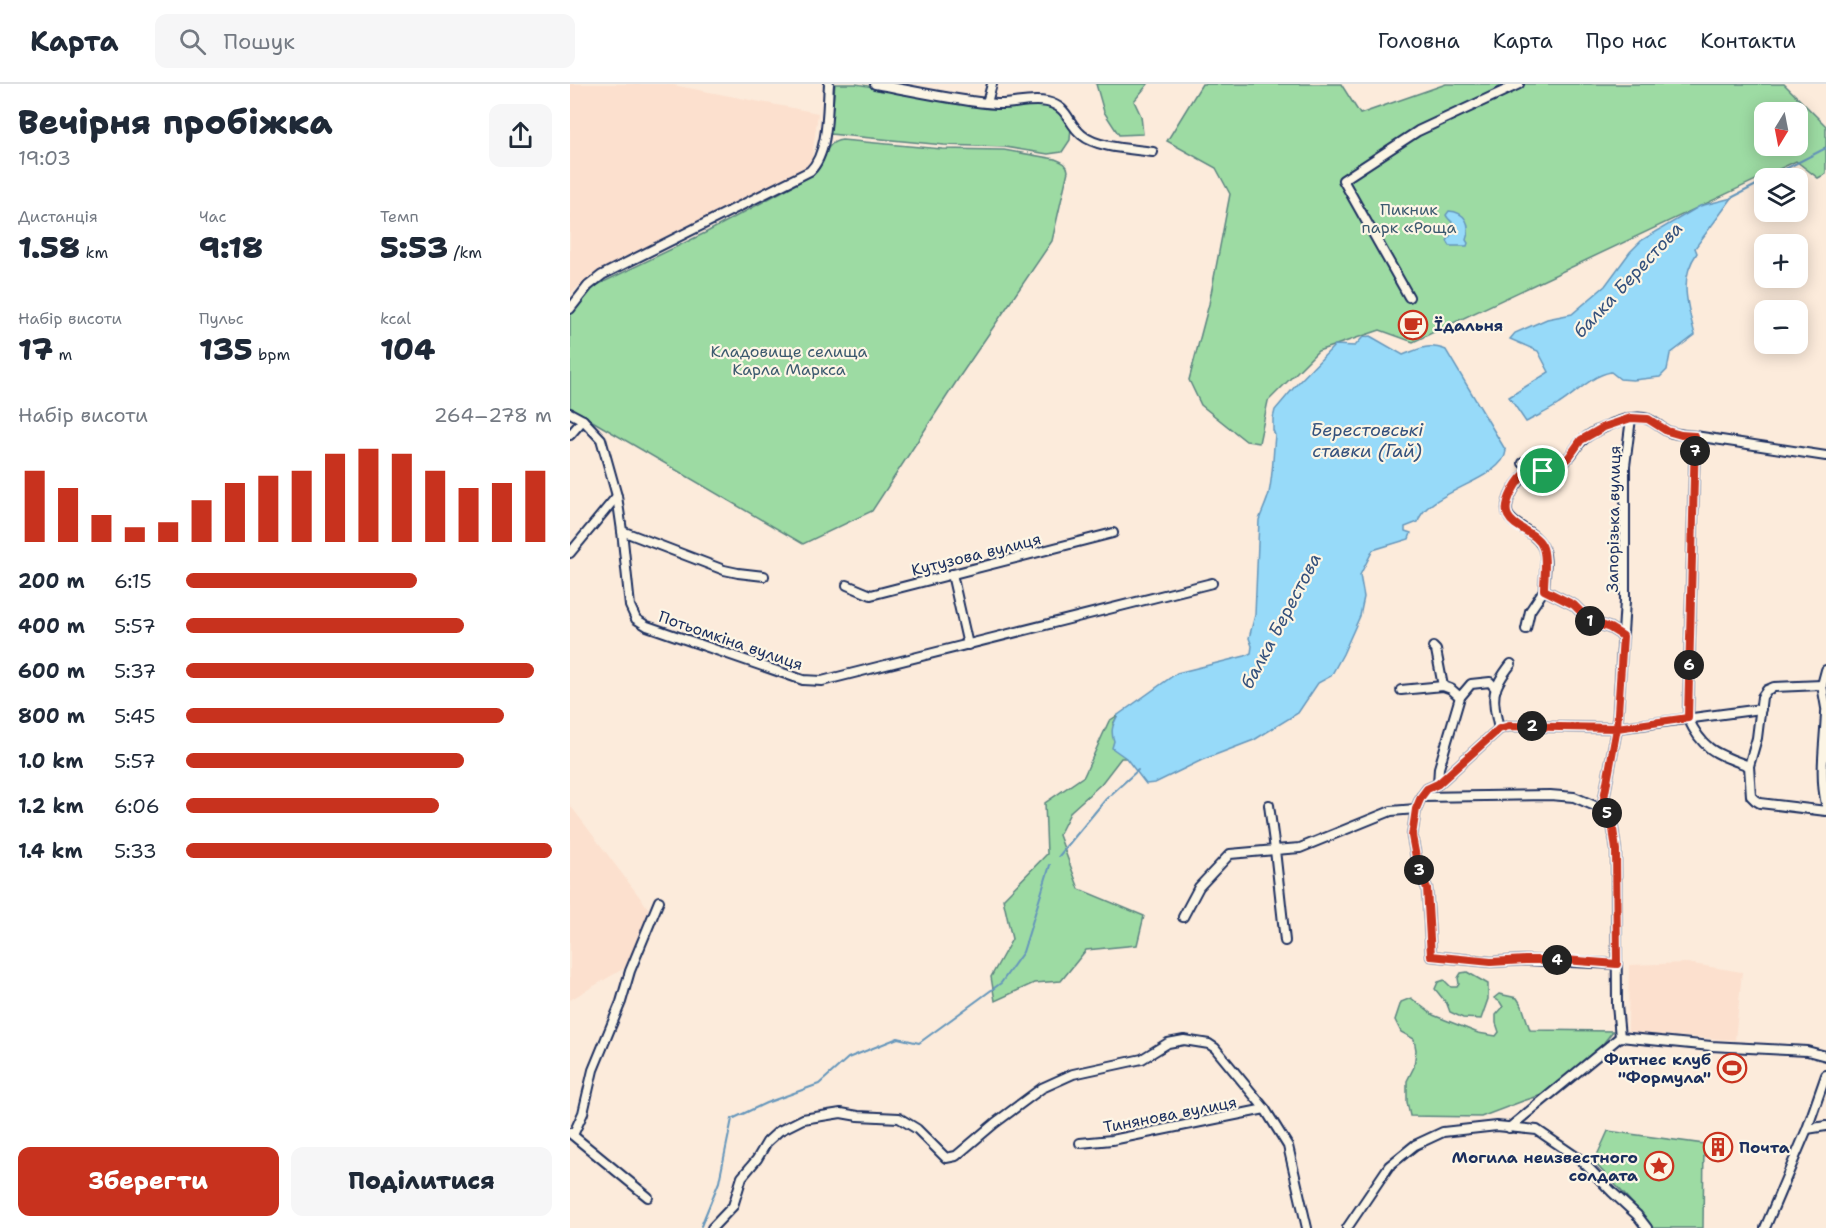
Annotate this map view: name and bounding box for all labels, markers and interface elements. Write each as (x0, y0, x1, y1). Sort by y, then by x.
search box (155, 14, 575, 68)
text: Карта (30, 22, 119, 60)
icon: search (176, 25, 209, 58)
text: Пошук (224, 27, 295, 56)
text: Головна (1378, 27, 1460, 55)
text: Карта (1493, 27, 1553, 55)
text: Про нас (1586, 27, 1667, 55)
text: Контакти (1700, 27, 1796, 55)
text: Вечірня пробіжка (18, 100, 333, 145)
north arrow (1754, 102, 1808, 156)
map controls (1754, 102, 1808, 354)
button: share (489, 104, 552, 167)
text: 19:03 (18, 145, 71, 171)
button: layers (1754, 168, 1808, 222)
park label: Пикник парк «Роща (1362, 199, 1456, 238)
text: Дистанція (18, 206, 98, 227)
text: Час (199, 206, 227, 227)
text: Темп (380, 206, 419, 227)
water label: балка Берестова (1568, 217, 1688, 343)
text: 1.58 (18, 227, 80, 268)
text: 9:18 (199, 227, 263, 268)
text: 5:53 (380, 227, 448, 268)
button: + (1754, 234, 1808, 288)
text: km (80, 242, 108, 263)
text: /km (448, 242, 482, 263)
button: − (1754, 300, 1808, 354)
text: Набір висоти (18, 308, 122, 329)
text: Пульс (199, 308, 244, 329)
text: kcal (380, 308, 411, 329)
cafe icon: Їдальня (1397, 309, 1429, 341)
place label: Їдальня (1434, 315, 1503, 336)
text: 17 (18, 329, 53, 370)
text: 135 (199, 329, 253, 370)
text: 104 (380, 329, 435, 370)
park label: Кладовище селища Карла Маркса (711, 341, 868, 380)
text: m (53, 344, 72, 365)
text: bpm (253, 344, 290, 365)
text: Набір висоти (18, 402, 148, 428)
text: 264–278 m (434, 402, 552, 428)
water label: Берестовські ставки (Гай) (1311, 418, 1424, 463)
pin: 7 (1680, 436, 1710, 466)
text: 7 (1689, 440, 1701, 461)
pin (1517, 445, 1568, 496)
street label: Запорізька вулиця (1602, 445, 1625, 593)
icon: arrive (1526, 454, 1559, 487)
street label: Кутузова вулиця (909, 528, 1043, 581)
water label: балка Берестова (1235, 549, 1327, 693)
text: 200 m (18, 568, 85, 594)
text: 6:15 (114, 568, 152, 594)
street label: Потьомкіна вулиця (656, 606, 806, 675)
pin: 1 (1575, 606, 1605, 636)
text: 1 (1586, 610, 1594, 631)
text: 400 m (18, 613, 85, 639)
text: 5:57 (114, 613, 156, 639)
pin: 6 (1674, 650, 1704, 680)
text: 6 (1683, 654, 1695, 675)
text: 600 m (18, 658, 85, 684)
text: 5:37 (114, 658, 156, 684)
text: 800 m (18, 703, 85, 729)
text: 5:45 (114, 703, 155, 729)
pin: 2 (1517, 711, 1547, 741)
text: 2 (1526, 715, 1538, 736)
text: 1.0 km (18, 748, 83, 774)
text: 5:57 (114, 748, 156, 774)
text: 1.2 km (18, 793, 84, 819)
text: 6:06 (114, 793, 160, 819)
pin: 5 (1592, 798, 1622, 828)
text: 5 (1602, 802, 1612, 823)
text: 1.4 km (18, 838, 83, 864)
text: 5:33 (114, 838, 157, 864)
pin: 3 (1404, 855, 1434, 885)
text: 3 (1413, 859, 1425, 880)
pin: 4 (1542, 945, 1572, 975)
text: 4 (1551, 949, 1563, 970)
place label: Фитнес клуб "Формула" (1604, 1049, 1711, 1088)
sports icon: Фитнес клуб "Формула" (1716, 1052, 1748, 1084)
street label: Тинянова вулиця (1102, 1091, 1239, 1138)
building icon: Почта (1702, 1131, 1734, 1163)
place label: Почта (1739, 1137, 1790, 1158)
button: Зберегти (18, 1147, 279, 1216)
button: Поділитися (291, 1147, 552, 1216)
place label: Могила неизвестного солдата (1452, 1147, 1638, 1186)
place icon: Могила неизвестного солдата (1643, 1150, 1675, 1182)

